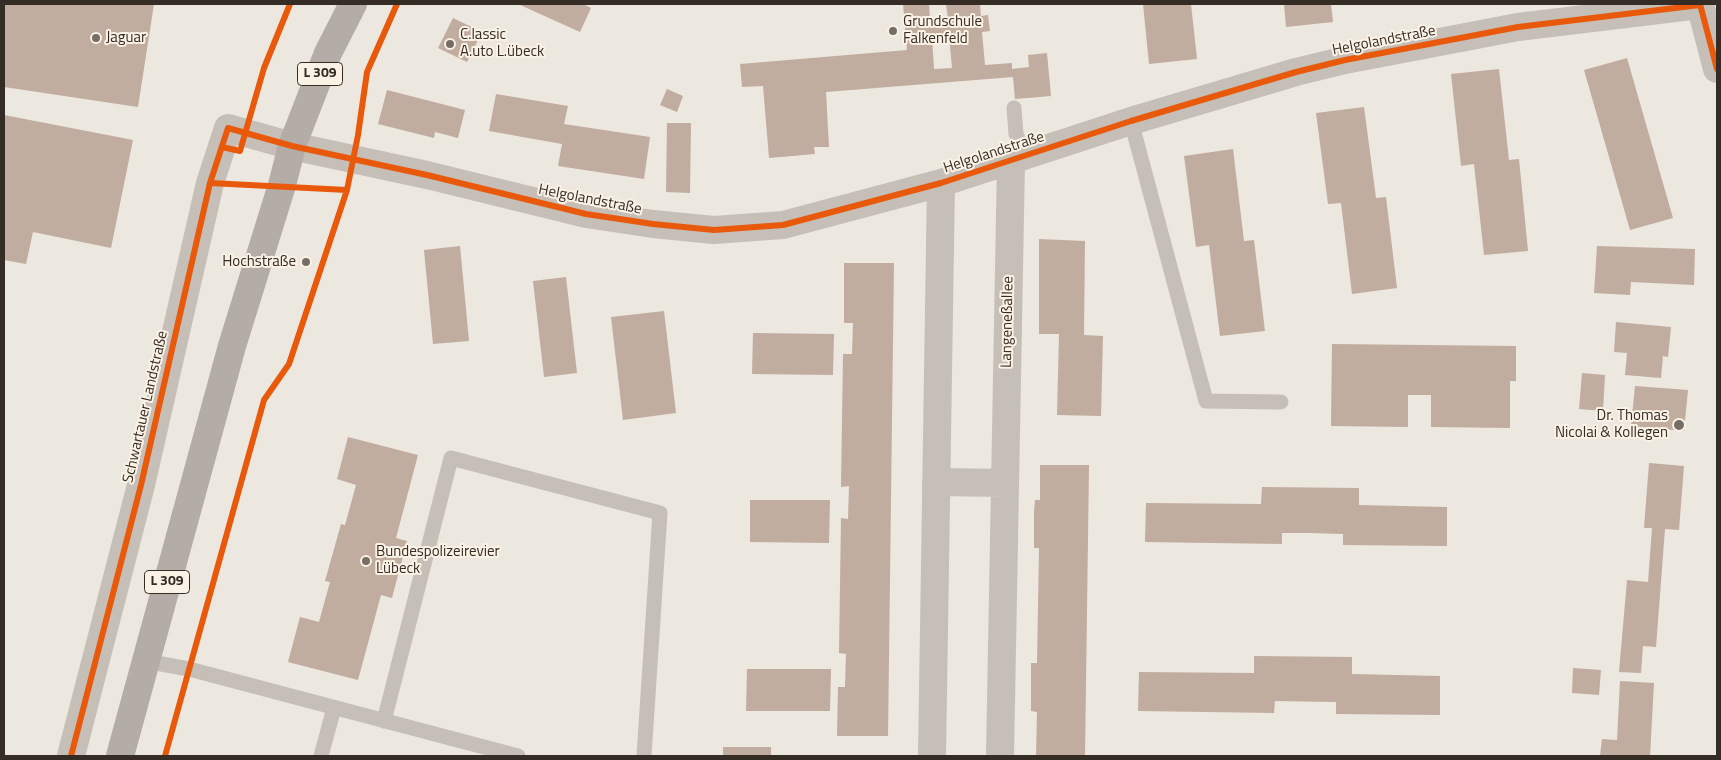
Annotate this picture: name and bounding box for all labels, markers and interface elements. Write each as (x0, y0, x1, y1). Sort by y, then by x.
place label: Grundschule Falkenfeld (903, 13, 982, 48)
street label: Helgolandstraße (1331, 22, 1437, 60)
marker: Grundschule Falkenfeld (887, 25, 899, 37)
place label: C.lassic A.uto L.übeck (460, 26, 544, 61)
place label: Jaguar (106, 29, 146, 47)
marker: Jaguar (90, 32, 102, 44)
marker: C.lassic A.uto L.übeck (444, 38, 456, 50)
road number: L 309 (298, 62, 342, 86)
street label: Helgolandstraße (941, 128, 1047, 178)
street label: Helgolandstraße (537, 181, 643, 219)
place label: Hochstraße (222, 253, 296, 271)
marker: Hochstraße (300, 256, 312, 268)
street label: Langeneßallee (998, 276, 1018, 368)
street label: Schwartauer Landstraße (120, 329, 172, 485)
place label: Dr. Thomas Nicolai & Kollegen (1555, 407, 1668, 442)
marker: Dr. Thomas Nicolai & Kollegen (1672, 418, 1686, 432)
place label: Bundespolizeirevier Lübeck (376, 543, 500, 578)
marker: Bundespolizeirevier Lübeck (360, 555, 372, 567)
road number: L 309 (144, 570, 190, 594)

